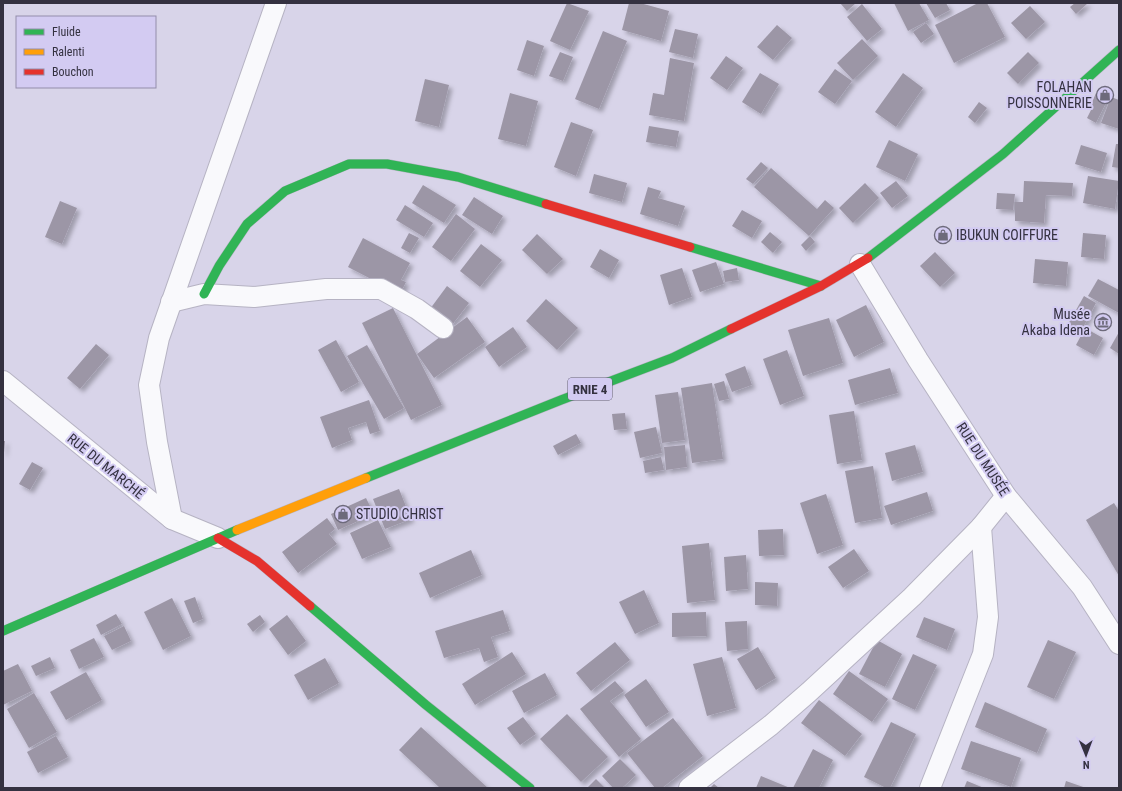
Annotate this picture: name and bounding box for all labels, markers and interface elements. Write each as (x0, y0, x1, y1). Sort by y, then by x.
legend (16, 16, 156, 88)
text: Fluide (52, 25, 81, 39)
text: Ralenti (52, 45, 85, 59)
text: Bouchon (52, 65, 94, 79)
place label: FOLAHAN POISSONNERIE (1007, 79, 1092, 111)
shop icon: FOLAHAN POISSONNERIE (1095, 85, 1115, 105)
shop icon: IBUKUN COIFFURE (933, 225, 953, 245)
place label: IBUKUN COIFFURE (956, 227, 1058, 243)
place label: Musée Akaba Idena (1022, 306, 1090, 338)
museum icon: Musée Akaba Idena (1093, 312, 1113, 332)
road number: RNIE 4 (568, 378, 612, 400)
street label: RUE DU MUSÉE (953, 419, 1013, 499)
street label: RUE DU MARCHÉ (64, 429, 148, 502)
shop icon: STUDIO CHRIST (333, 504, 353, 524)
place label: STUDIO CHRIST (356, 506, 444, 522)
north arrow (1066, 735, 1106, 775)
text: N (1082, 758, 1090, 771)

